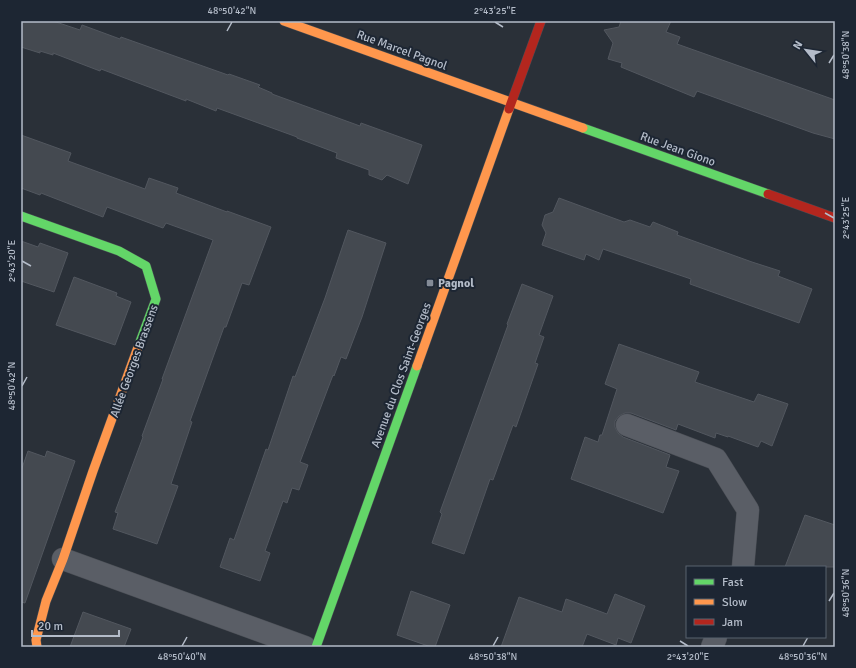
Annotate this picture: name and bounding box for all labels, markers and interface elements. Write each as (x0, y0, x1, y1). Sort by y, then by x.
text: 48°50'42"N (208, 5, 256, 17)
text: 2°43'25"E (474, 5, 516, 17)
street label: Rue Marcel Pagnol (355, 27, 450, 74)
north arrow (786, 30, 826, 70)
text: 48°50'38"N (840, 31, 852, 79)
text: N (790, 39, 805, 52)
street label: Rue Jean Giono (638, 129, 717, 170)
text: 2°43'25"E (840, 197, 852, 239)
text: 2°43'20"E (6, 240, 18, 282)
place label: Pagnol (438, 276, 474, 291)
marker: Pagnol (425, 278, 435, 288)
street label: Avenue du Clos Saint-Georges (368, 301, 435, 450)
street label: Allée Georges Brassens (107, 303, 162, 420)
text: 48°50'42"N (6, 362, 18, 410)
legend (686, 566, 826, 638)
text: 48°50'36"N (840, 569, 852, 617)
text: Fast (722, 575, 743, 590)
text: Slow (722, 595, 747, 610)
scale bar (32, 612, 119, 638)
text: Jam (722, 615, 743, 630)
text: 20 m (38, 619, 63, 634)
text: 48°50'40"N (158, 651, 206, 663)
text: 48°50'38"N (469, 651, 517, 663)
text: 2°43'20"E (667, 651, 709, 663)
text: 48°50'36"N (779, 651, 827, 663)

